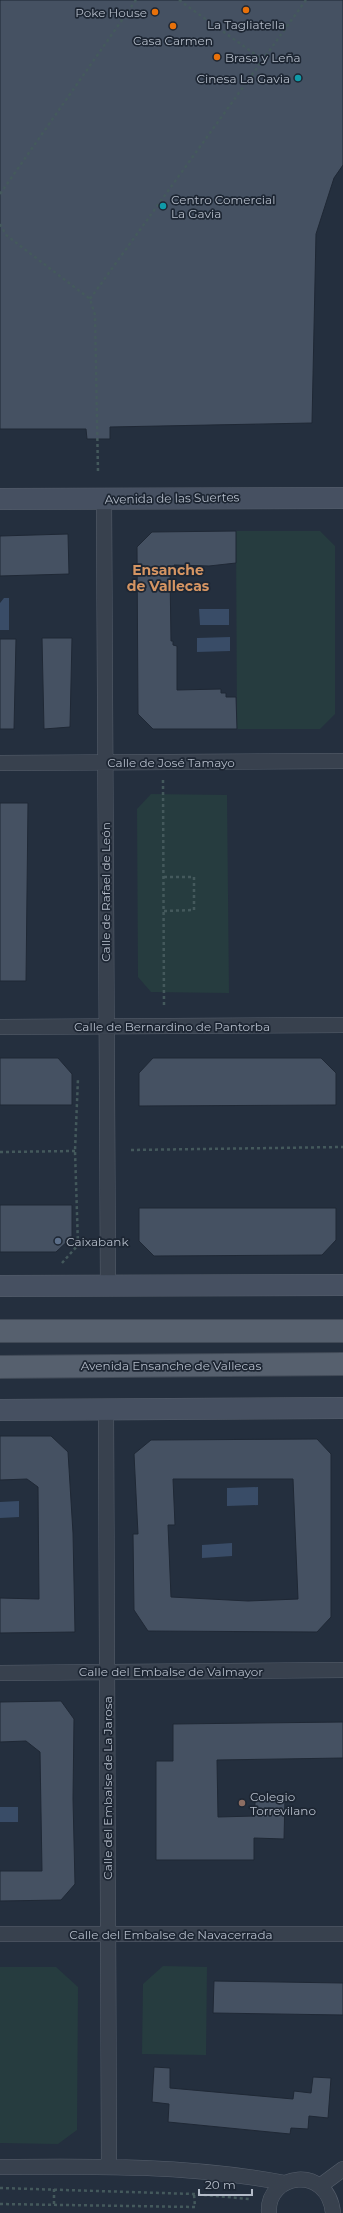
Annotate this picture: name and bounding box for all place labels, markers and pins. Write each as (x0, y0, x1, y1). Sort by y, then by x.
place label: Poke House (75, 5, 147, 20)
marker: La Tagliatella (241, 5, 251, 15)
marker: Poke House (150, 7, 160, 17)
place label: La Tagliatella (207, 17, 285, 32)
marker: Casa Carmen (168, 21, 178, 31)
place label: Casa Carmen (133, 33, 213, 48)
place label: Brasa y Leña (225, 50, 301, 65)
marker: Brasa y Leña (212, 52, 222, 62)
place label: Cinesa La Gavia (196, 71, 290, 86)
marker: Cinesa La Gavia (293, 73, 303, 83)
place label: Centro Comercial La Gavia (171, 192, 275, 221)
marker: Centro Comercial La Gavia (158, 201, 168, 211)
place label: Caixabank (66, 1234, 129, 1249)
marker: Caixabank (53, 1236, 63, 1246)
place label: Colegio Torrevilano (250, 1789, 316, 1818)
marker: Colegio Torrevilano (237, 1798, 247, 1808)

